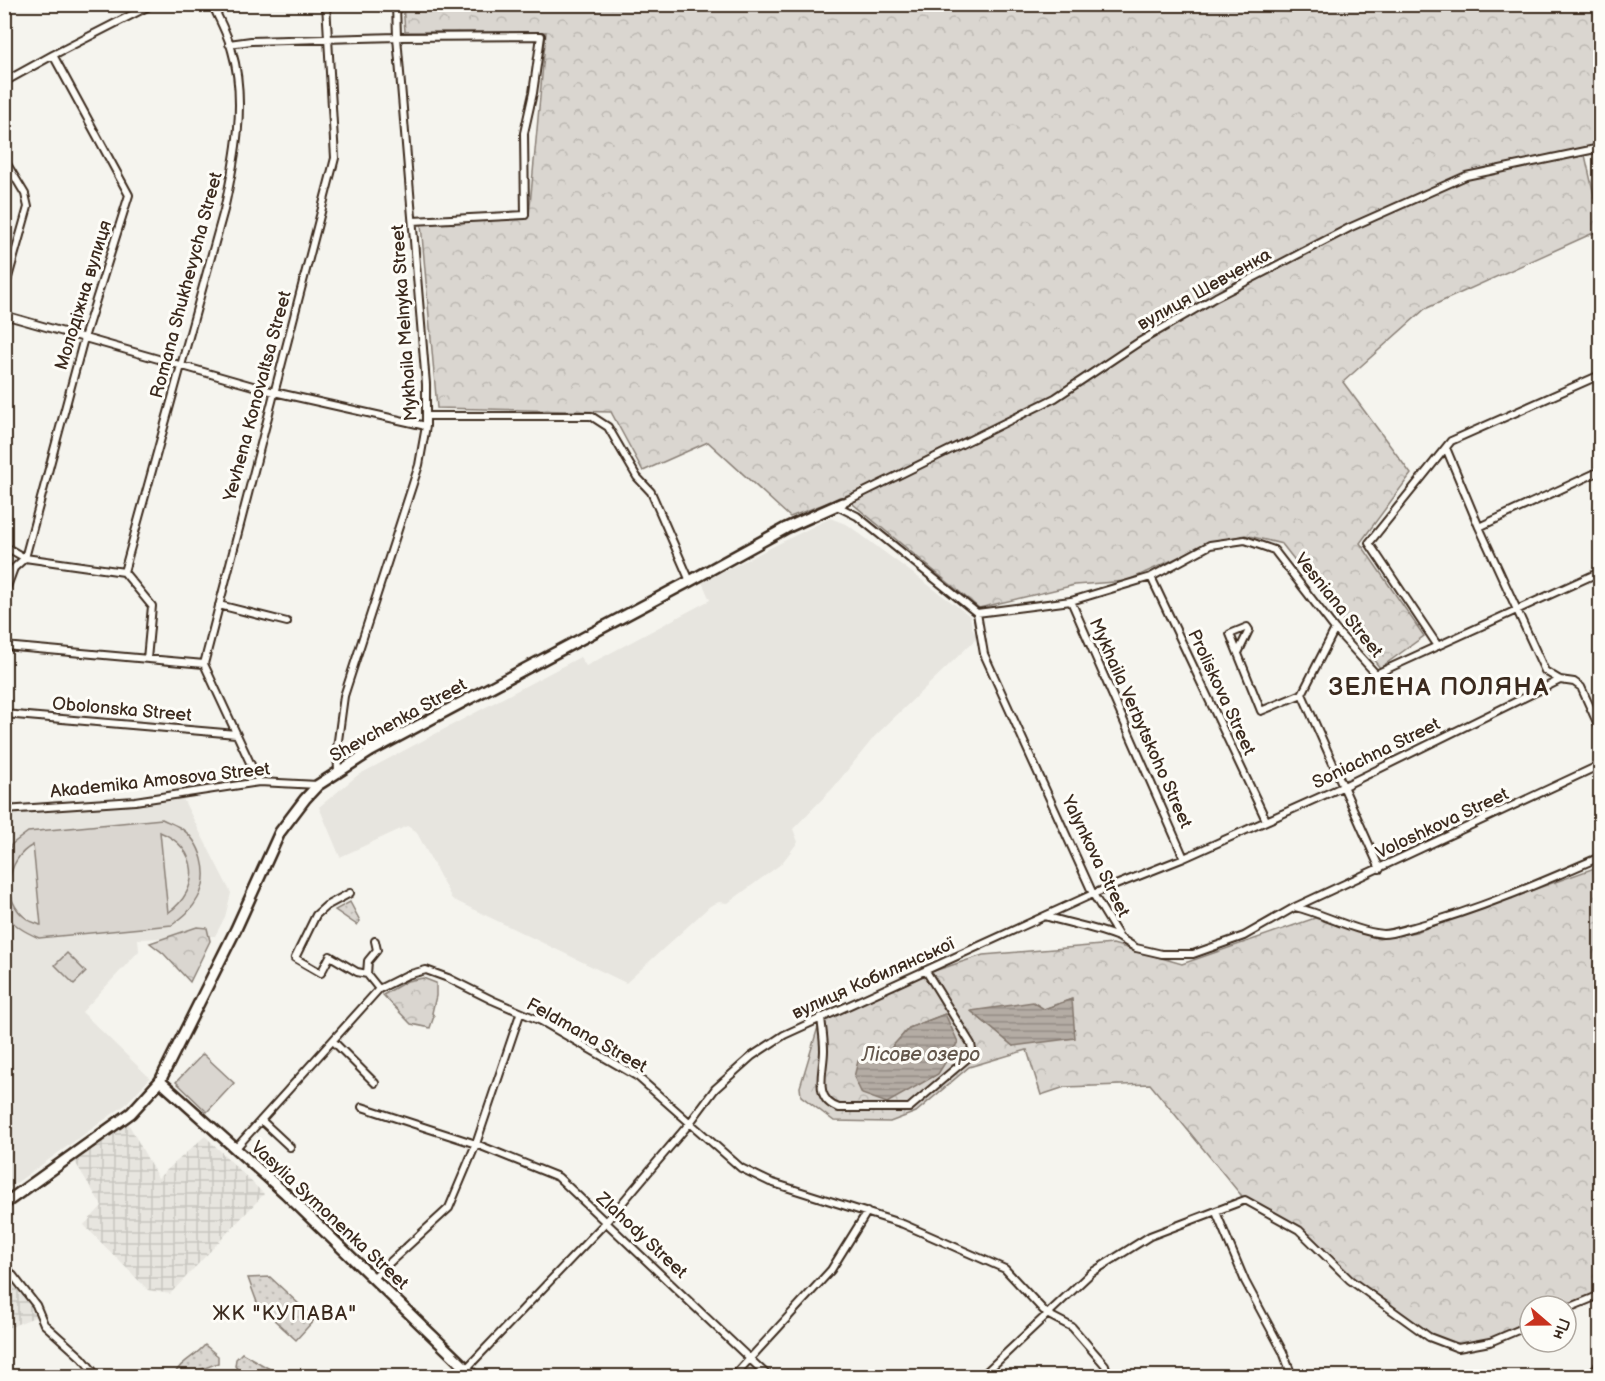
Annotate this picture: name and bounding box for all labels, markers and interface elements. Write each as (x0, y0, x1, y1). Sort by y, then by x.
street label: Romana Shukhevycha Street (146, 169, 227, 401)
street label: Молодіжна вулиця (51, 218, 116, 373)
street label: Mykhaila Melnyka Street (387, 224, 422, 422)
street label: вулиця Шевченка (1134, 244, 1275, 335)
street label: Yevhena Konovaltsa Street (219, 288, 296, 505)
street label: Vesniana Street (1290, 549, 1387, 662)
street label: Mykhaila Verbytskoho Street (1085, 615, 1197, 832)
street label: Proliskova Street (1183, 626, 1260, 759)
district label: ЗЕЛЕНА ПОЛЯНА (1328, 673, 1550, 702)
street label: Shevchenka Street (326, 674, 471, 767)
street label: Obolonska Street (51, 693, 193, 726)
street label: Soniachna Street (1309, 713, 1444, 793)
street label: Akademika Amosova Street (49, 758, 272, 802)
street label: Voloshkova Street (1372, 783, 1512, 863)
street label: Yalynkova Street (1057, 791, 1134, 921)
street label: вулиця Кобилянської (789, 933, 958, 1024)
street label: Feldmana Street (523, 994, 651, 1077)
water label: Лісове озеро (860, 1043, 980, 1067)
street label: Vasylia Symonenka Street (247, 1137, 413, 1294)
street label: Zlahody Street (591, 1187, 692, 1283)
north arrow (1518, 1294, 1578, 1354)
district label: ЖК "КУПАВА" (212, 1302, 358, 1326)
text: Пн (1548, 1315, 1573, 1342)

